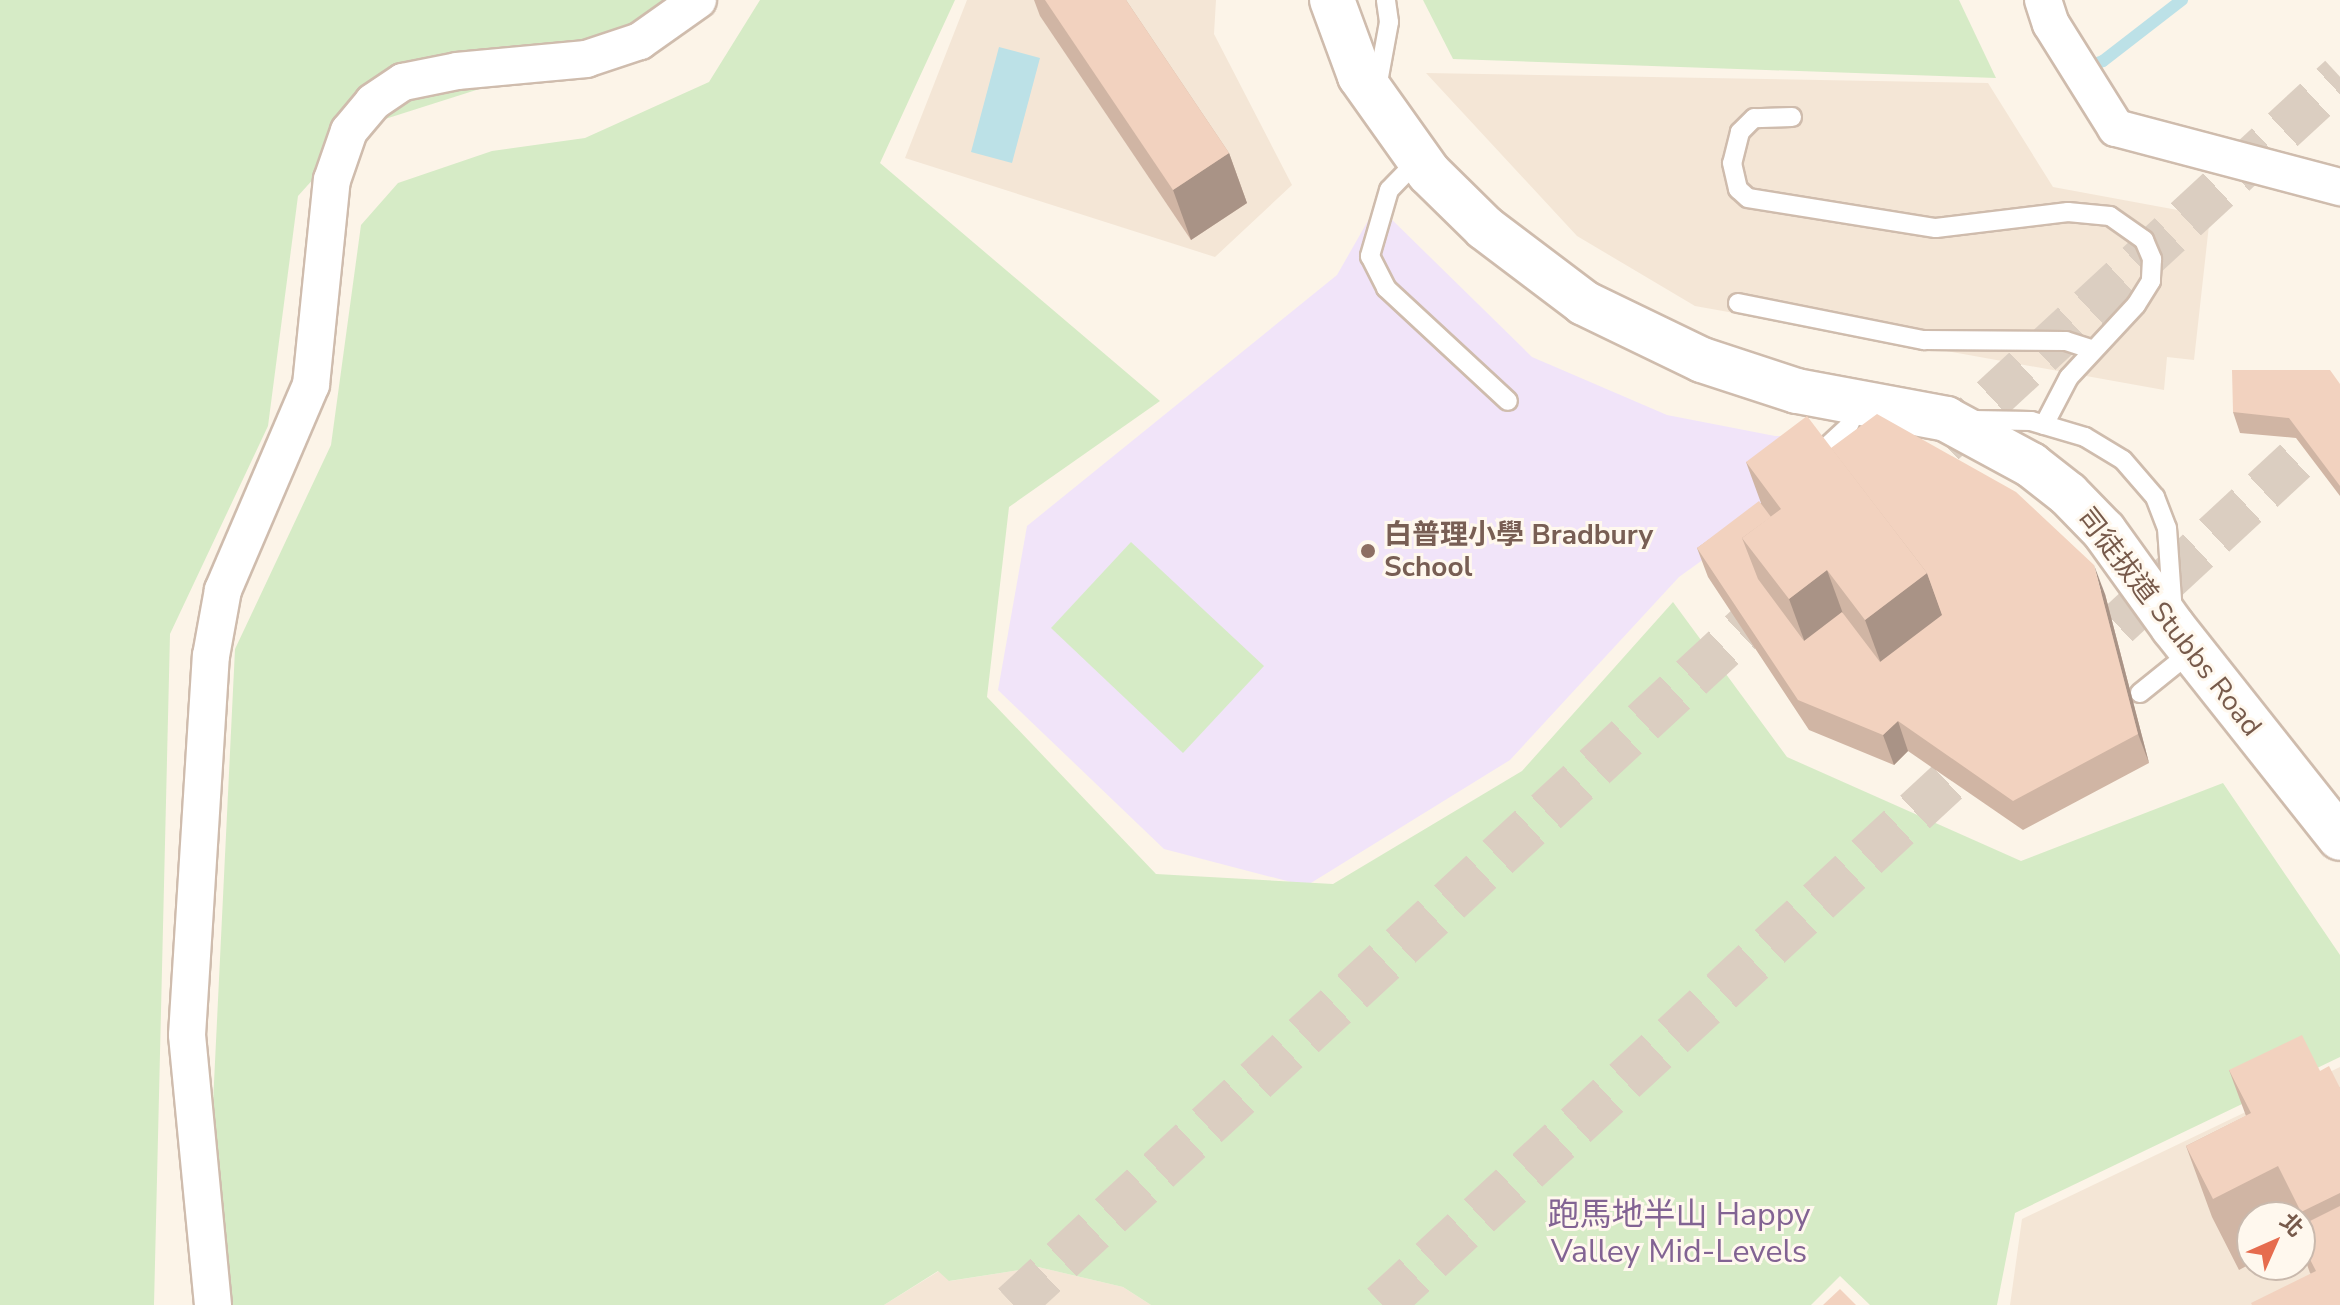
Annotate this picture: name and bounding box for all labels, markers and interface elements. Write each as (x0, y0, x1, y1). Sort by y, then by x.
street label: 司徒拔道 Stubbs Road (2069, 501, 2269, 743)
place label: 白普理小學 Bradbury School (1384, 518, 1653, 584)
marker: 白普理小學 Bradbury School (1359, 542, 1377, 560)
district label: 跑馬地半山 Happy Valley Mid-Levels (1534, 1197, 1824, 1272)
north arrow (2236, 1201, 2316, 1281)
text: 北 (2273, 1207, 2310, 1244)

